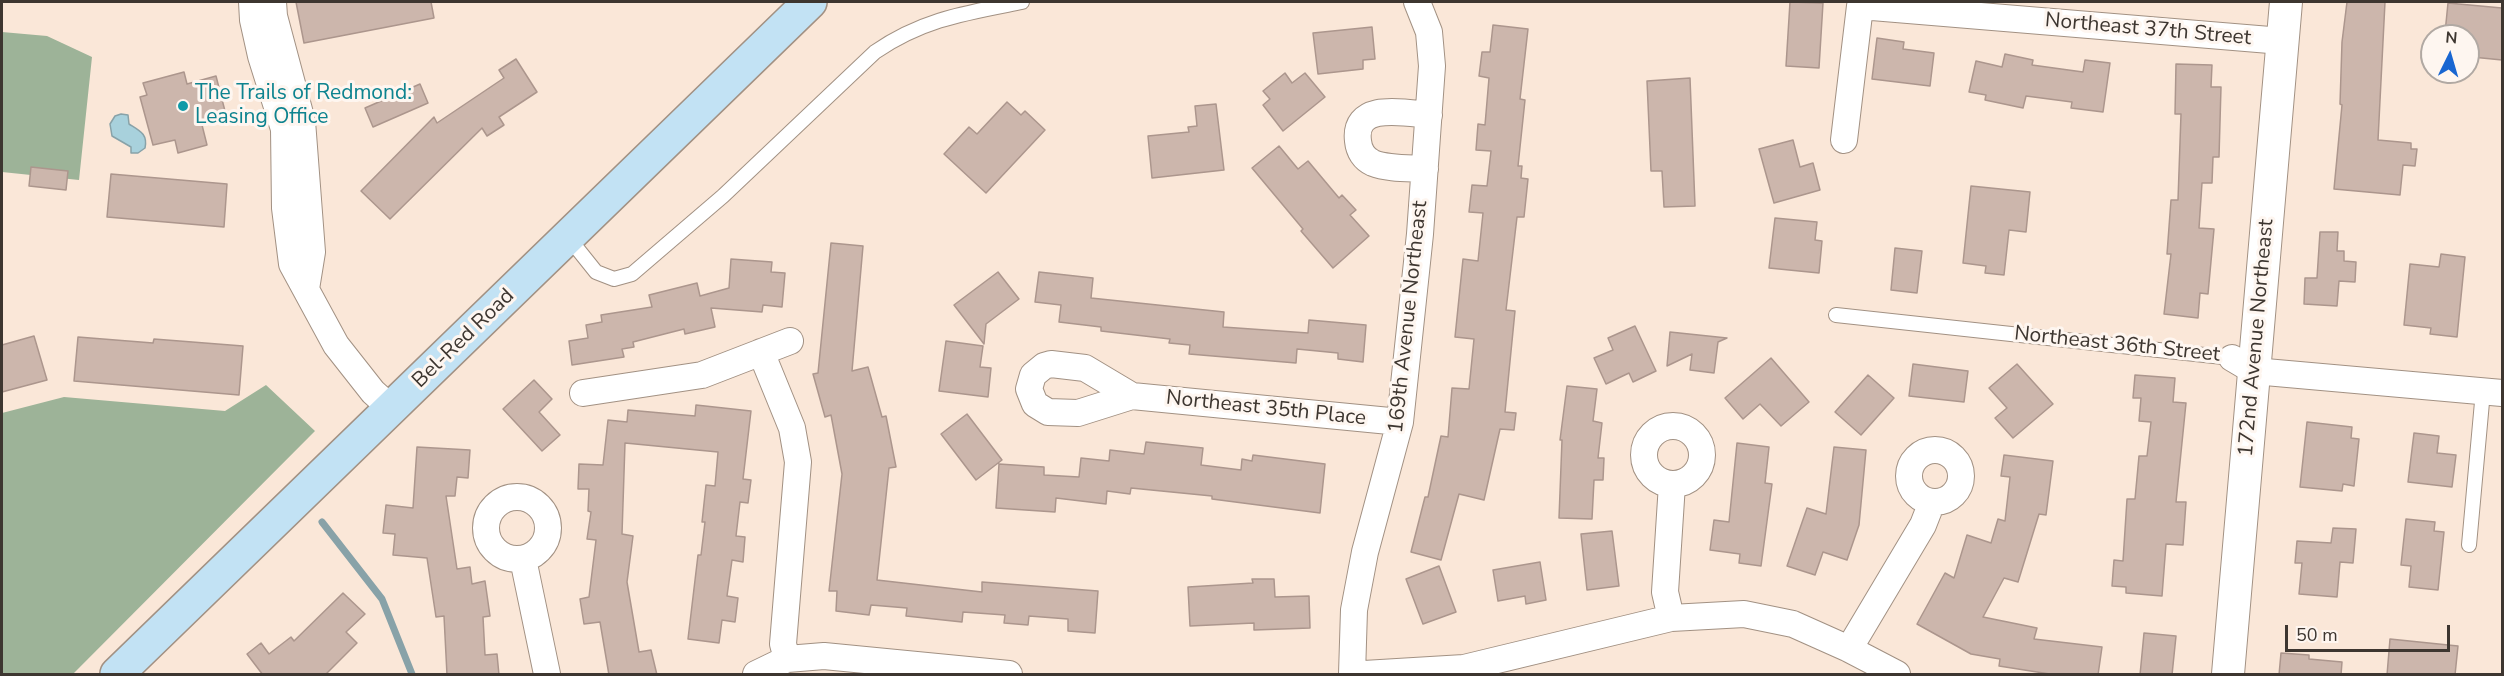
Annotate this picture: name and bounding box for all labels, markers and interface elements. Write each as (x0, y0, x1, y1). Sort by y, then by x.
street label: Northeast 37th Street (2044, 8, 2252, 52)
north arrow (2420, 24, 2480, 84)
text: N (2444, 27, 2458, 50)
place label: The Trails of Redmond: Leasing Office (195, 81, 412, 131)
marker: The Trails of Redmond: Leasing Office (176, 99, 190, 113)
street label: 169th Avenue Northeast (1384, 200, 1434, 434)
street label: 172nd Avenue Northeast (2234, 218, 2280, 458)
street label: Bel-Red Road (408, 284, 520, 394)
street label: Northeast 36th Street (2013, 322, 2221, 368)
street label: Northeast 35th Place (1165, 386, 1367, 432)
scale bar (2288, 613, 2453, 651)
text: 50 m (2296, 623, 2338, 647)

